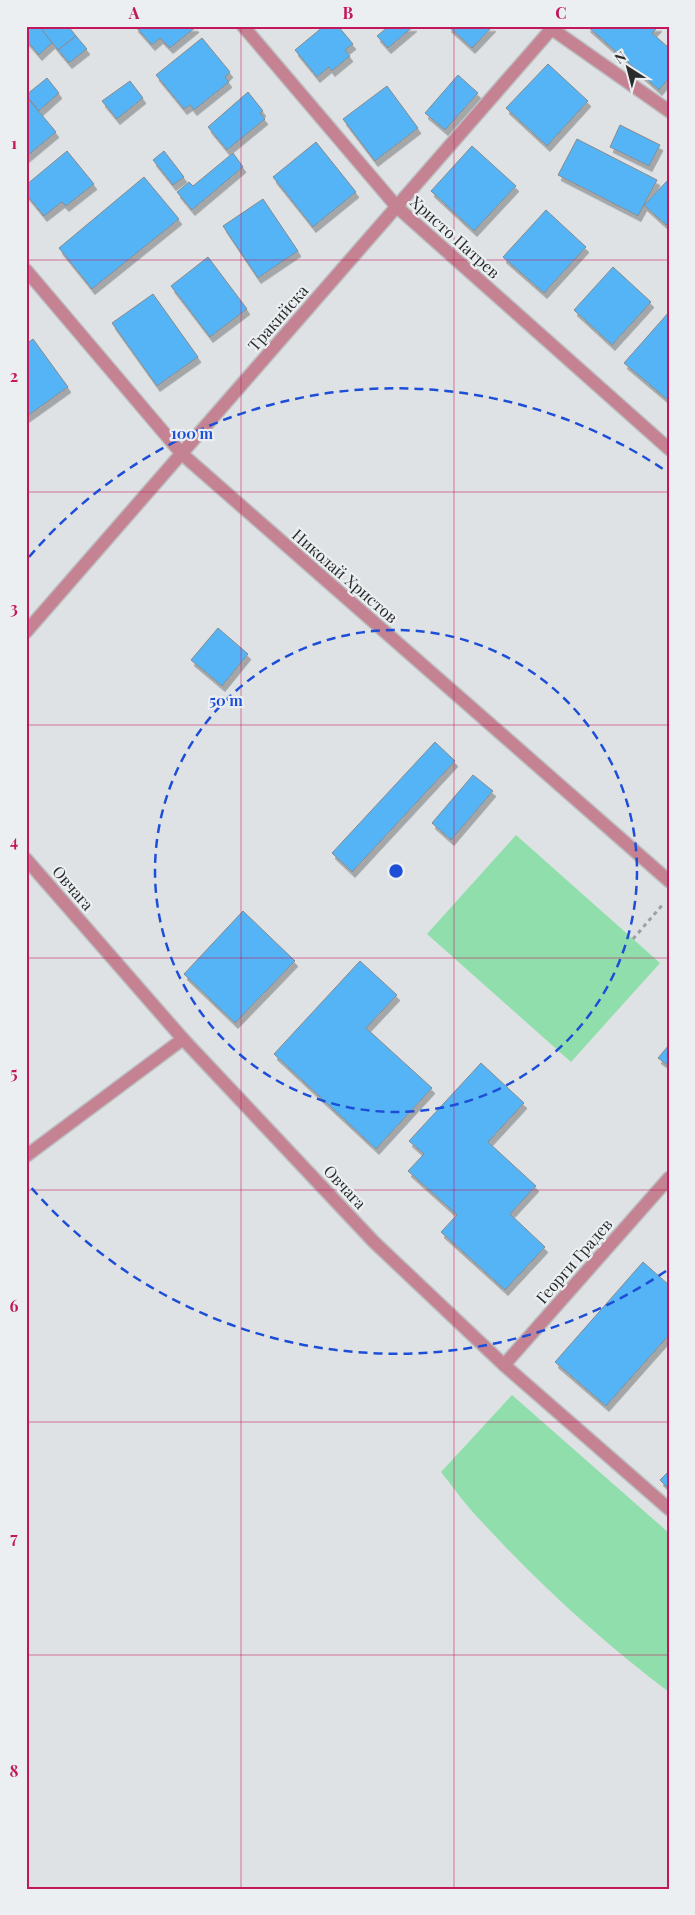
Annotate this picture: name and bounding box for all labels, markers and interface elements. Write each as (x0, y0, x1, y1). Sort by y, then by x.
text: A (128, 2, 140, 23)
text: B (343, 2, 354, 23)
text: C (555, 2, 567, 23)
north arrow (602, 42, 652, 92)
text: N (610, 46, 630, 68)
text: 1 (11, 132, 17, 153)
street label: Христо Патрев (406, 191, 505, 283)
street label: Тракийска (243, 280, 312, 355)
text: 2 (10, 365, 18, 386)
text: 100 m (171, 423, 214, 443)
street label: Николай Христов (288, 524, 403, 627)
text: 3 (10, 597, 18, 618)
text: 50 m (209, 690, 243, 710)
text: 4 (10, 830, 18, 851)
street label: Овчага (48, 861, 99, 915)
centre of rings (387, 862, 405, 880)
text: 5 (10, 1062, 18, 1083)
street label: Овчага (320, 1160, 371, 1213)
street label: Георги Градев (531, 1213, 617, 1308)
text: 6 (10, 1295, 19, 1316)
text: 7 (10, 1527, 18, 1548)
text: 8 (10, 1760, 19, 1781)

